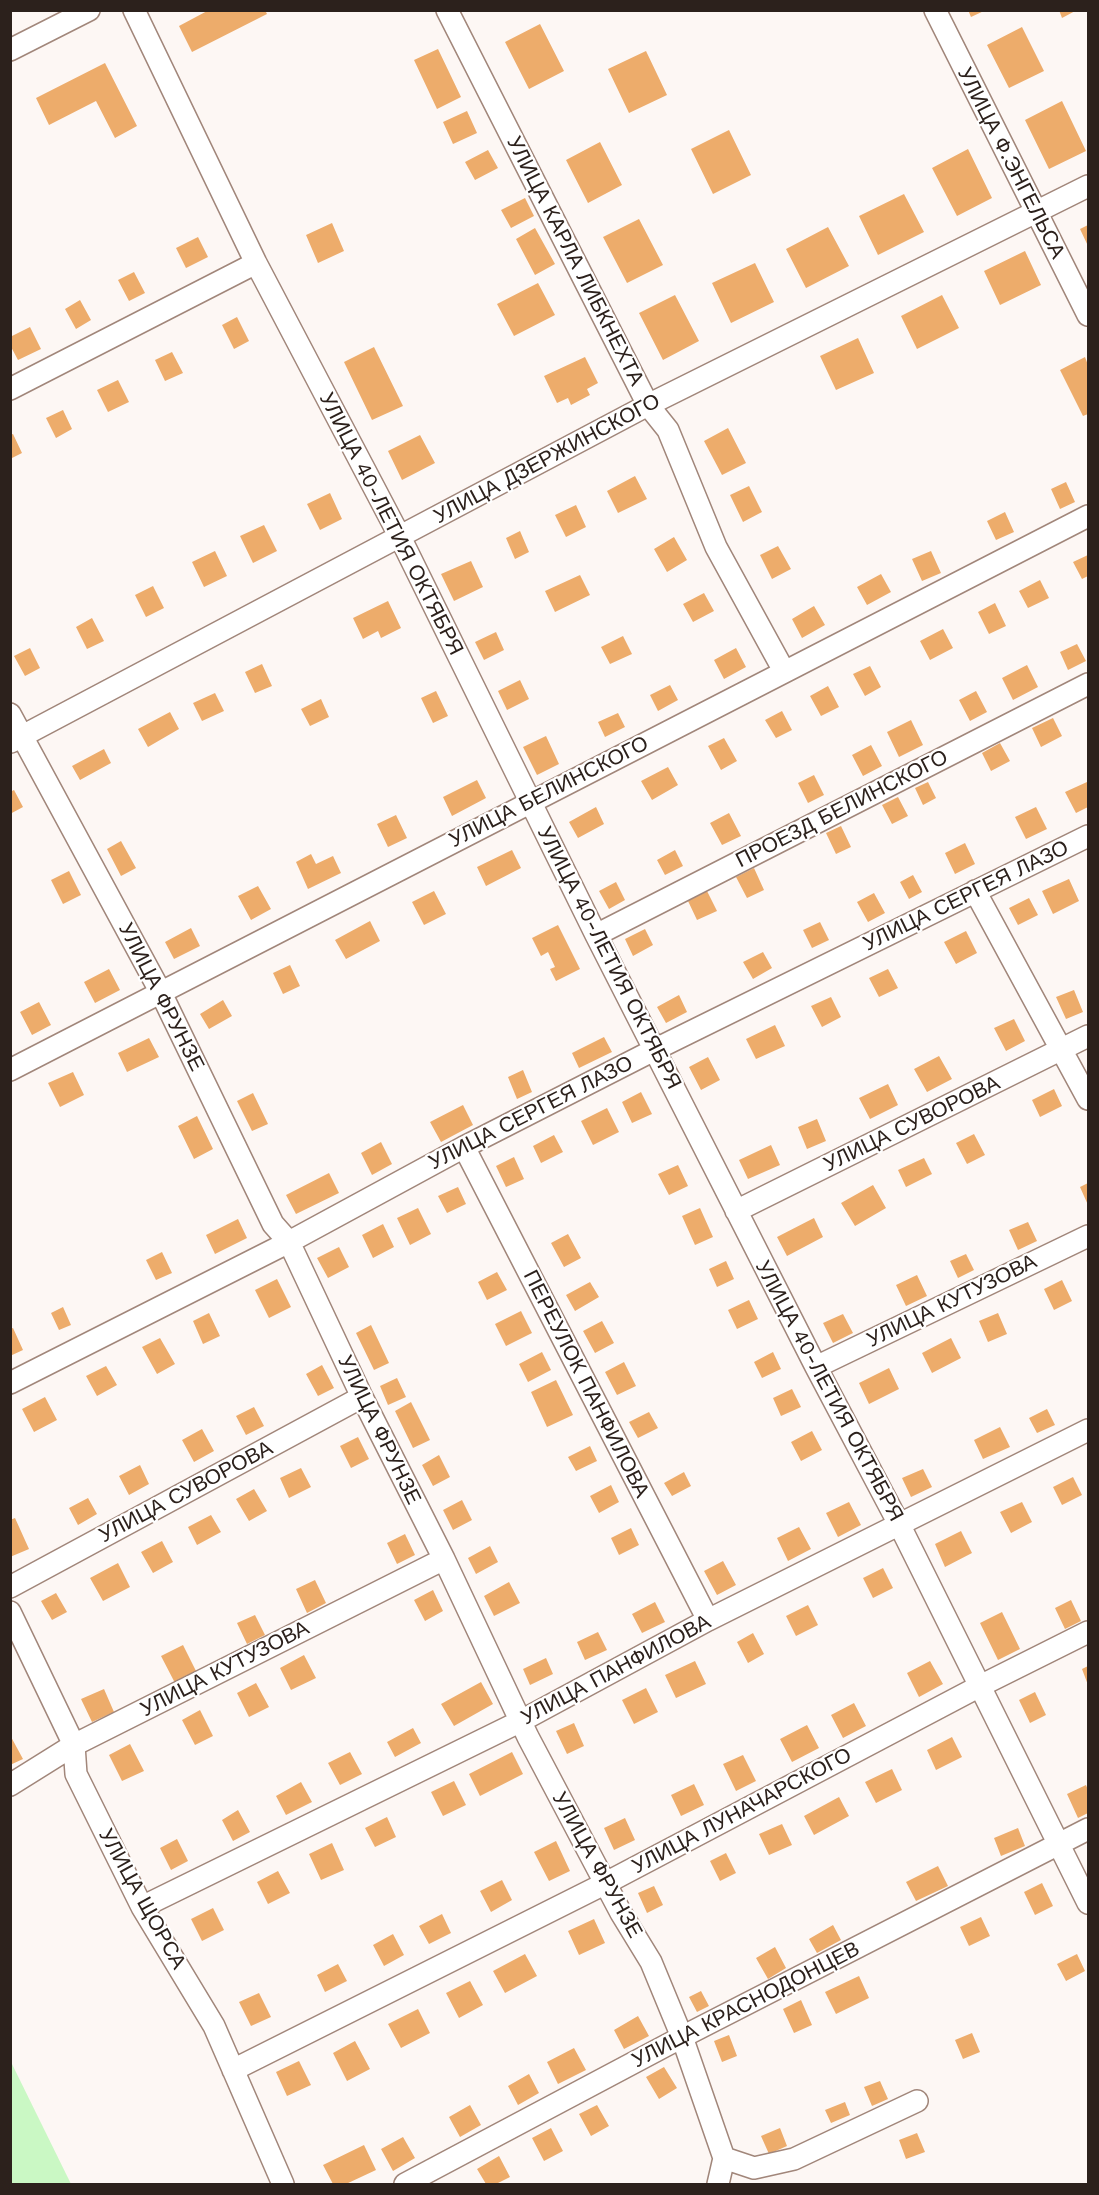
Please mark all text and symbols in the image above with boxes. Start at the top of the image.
street label: УЛИЦА Ф.ЭНГЕЛЬСА [952,63,1070,263]
street label: УЛИЦА КАРЛА ЛИБКНЕХТА [501,132,649,390]
street label: УЛИЦА 40-ЛЕТИЯ ОКТЯБРЯ [314,388,468,660]
street label: УЛИЦА ДЗЕРЖИНСКОГО [430,389,664,529]
street label: УЛИЦА БЕЛИНСКОГО [445,731,653,853]
street label: ПРОЕЗД БЕЛИНСКОГО [732,745,952,873]
street label: УЛИЦА 40-ЛЕТИЯ ОКТЯБРЯ [532,822,686,1094]
street label: УЛИЦА СЕРГЕЯ ЛАЗО [859,835,1073,957]
street label: УЛИЦА ФРУНЗЕ [113,919,209,1075]
street label: УЛИЦА СЕРГЕЯ ЛАЗО [425,1051,637,1175]
street label: УЛИЦА СУВОРОВА [820,1070,1004,1178]
street label: УЛИЦА КУТУЗОВА [863,1249,1041,1353]
street label: УЛИЦА 40-ЛЕТИЯ ОКТЯБРЯ [749,1256,909,1526]
street label: ПЕРЕУЛОК ПАНФИЛОВА [518,1266,654,1502]
street label: УЛИЦА ФРУНЗЕ [332,1351,426,1509]
street label: УЛИЦА СУВОРОВА [95,1436,277,1548]
street label: УЛИЦА ПАНФИЛОВА [517,1609,715,1731]
street label: УЛИЦА КУТУЗОВА [136,1616,314,1722]
street label: УЛИЦА ЛУНАЧАРСКОГО [628,1742,856,1880]
street label: УЛИЦА ФРУНЗЕ [546,1788,648,1942]
street label: УЛИЦА ЩОРСА [93,1824,191,1974]
street label: УЛИЦА КРАСНОДОНЦЕВ [628,1937,864,2073]

